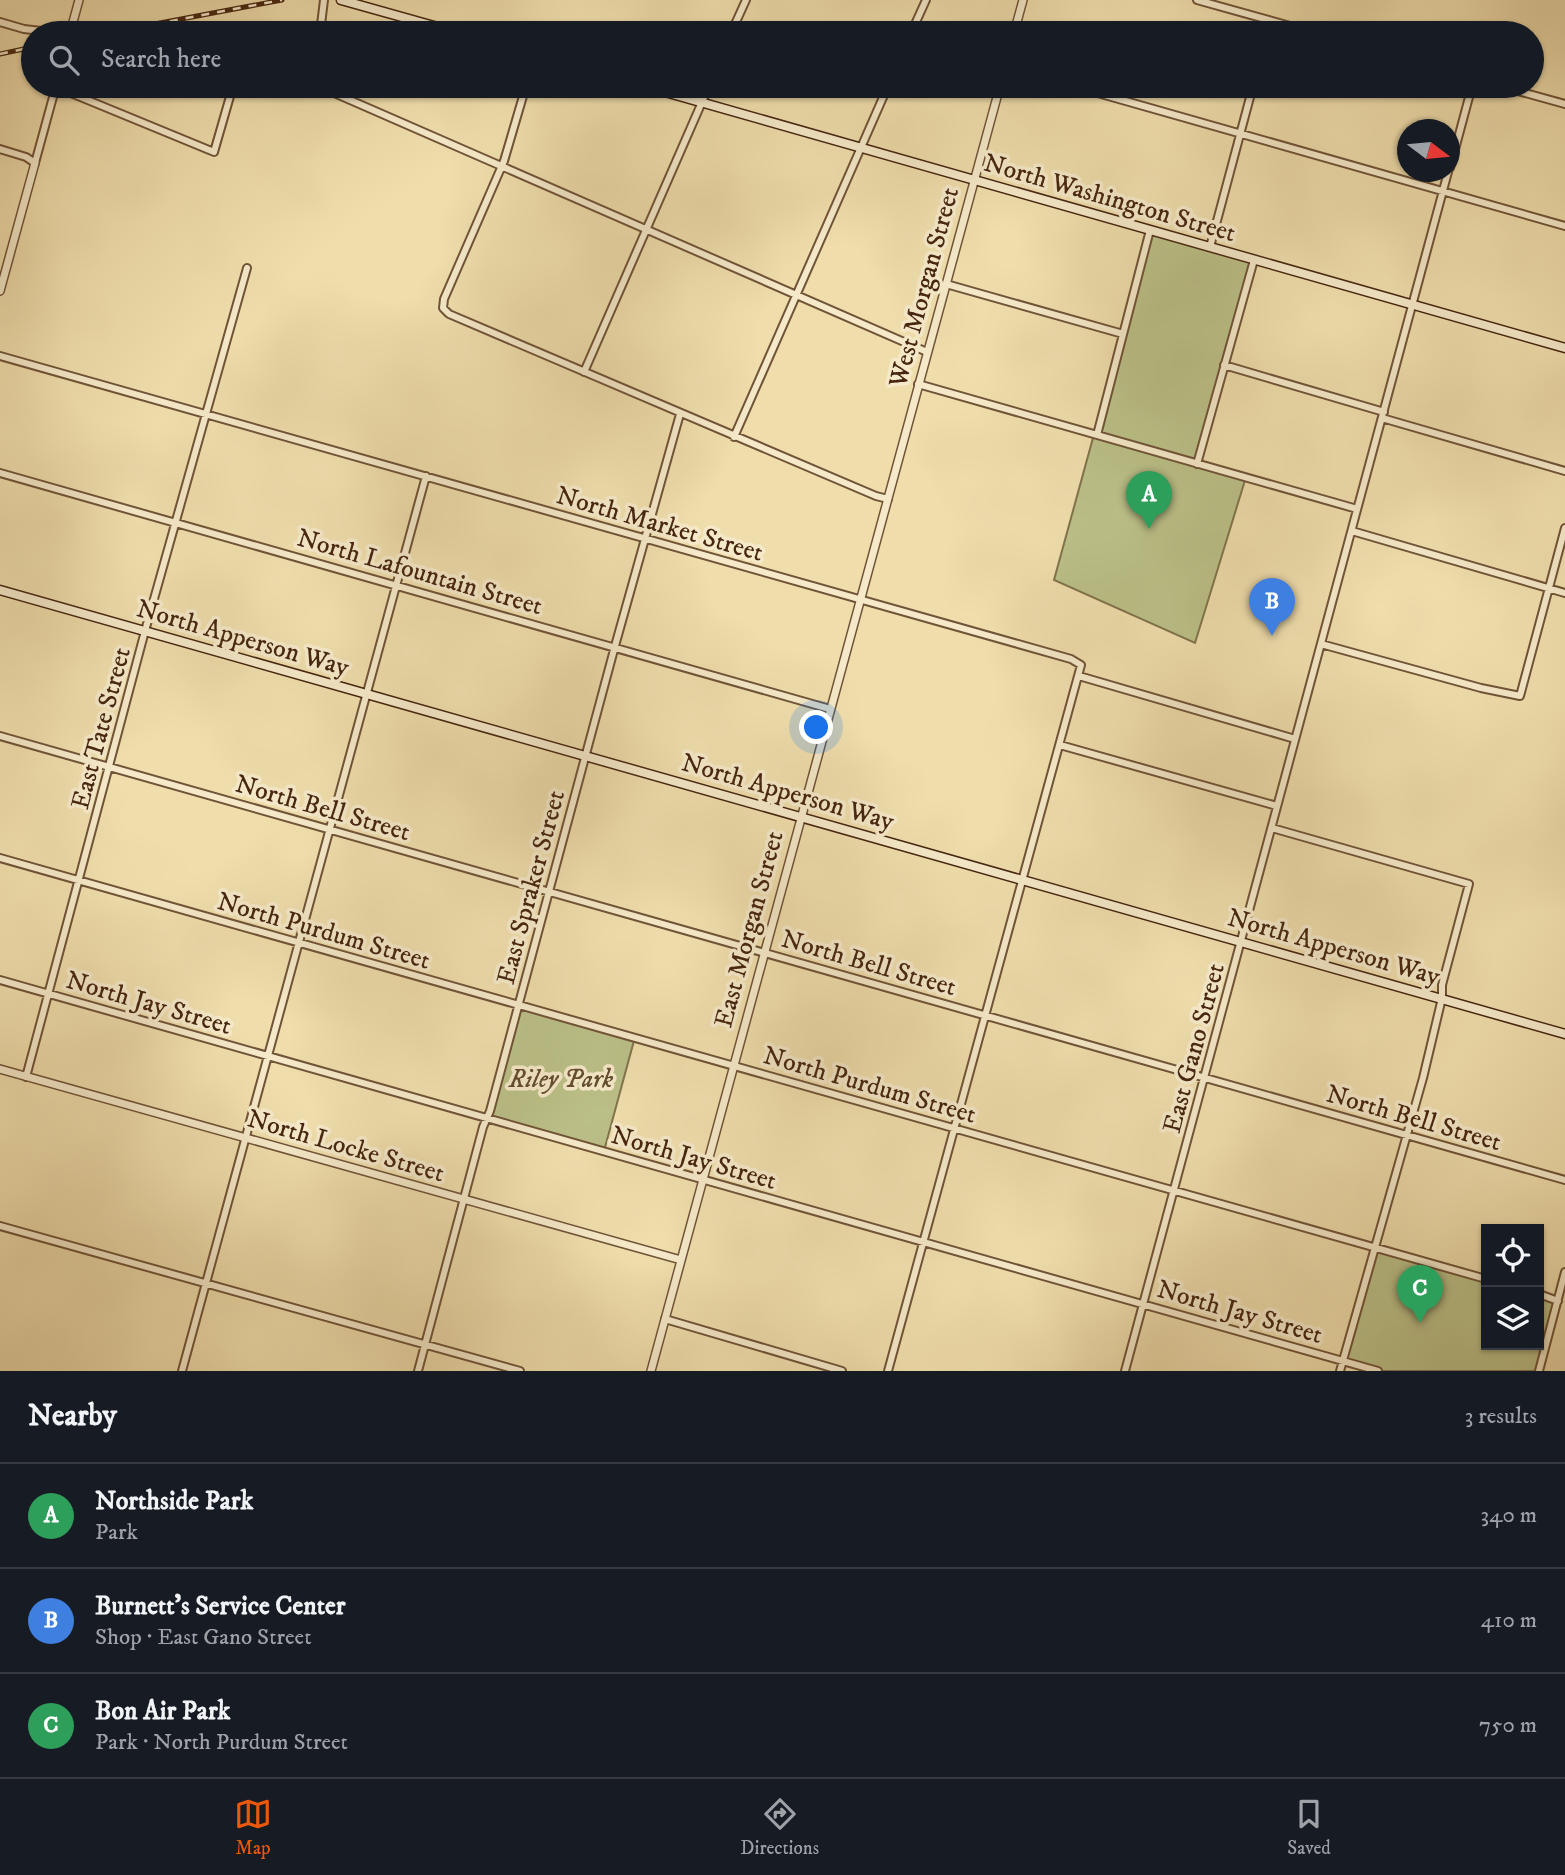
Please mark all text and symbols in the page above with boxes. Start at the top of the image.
search box [21,21,1544,98]
icon: search [45,41,83,79]
text: Search here [101,43,221,76]
north arrow [1397,119,1460,182]
street label: North Washington Street [980,147,1239,250]
street label: West Morgan Street [882,184,967,392]
pin: A [1126,471,1172,529]
street label: North Market Street [552,479,767,570]
street label: North Lafountain Street [293,522,546,623]
pin: B [1249,578,1295,636]
street label: North Apperson Way [132,592,353,685]
street label: East Tate Street [64,644,139,813]
your location [799,710,833,744]
street label: North Apperson Way [677,746,898,839]
street label: North Bell Street [231,768,414,849]
street label: East Spraker Street [490,787,573,988]
street label: East Morgan Street [707,828,792,1031]
street label: North Purdum Street [213,885,434,978]
street label: North Apperson Way [1223,901,1444,994]
street label: North Bell Street [777,923,960,1004]
street label: East Gano Street [1156,960,1233,1137]
street label: North Jay Street [62,964,235,1043]
street label: North Purdum Street [759,1039,980,1132]
park label: Riley Park [508,1063,613,1096]
street label: North Bell Street [1322,1078,1505,1159]
street label: North Locke Street [243,1103,448,1190]
street label: North Jay Street [607,1119,780,1198]
map controls [1481,1224,1544,1350]
button: locate [1481,1224,1544,1287]
pin: C [1397,1265,1443,1323]
street label: North Jay Street [1153,1273,1326,1352]
button: layers [1481,1287,1544,1350]
text: Nearby [28,1398,117,1435]
text: 3 results [1465,1402,1537,1431]
text: Northside Park [95,1485,253,1518]
text: A [44,1501,58,1530]
text: 340 m [1481,1501,1537,1530]
text: Park [95,1518,138,1547]
text: Burnett's Service Center [95,1590,346,1623]
text: B [44,1606,58,1635]
text: 410 m [1481,1606,1537,1635]
text: Shop · East Gano Street [95,1623,312,1652]
text: Bon Air Park [95,1695,230,1728]
text: C [43,1711,59,1740]
text: 750 m [1479,1711,1537,1740]
text: Park · North Purdum Street [95,1728,348,1757]
tab: Map [234,1795,272,1860]
tab: Directions [740,1795,819,1860]
tab: Saved [1287,1795,1331,1860]

